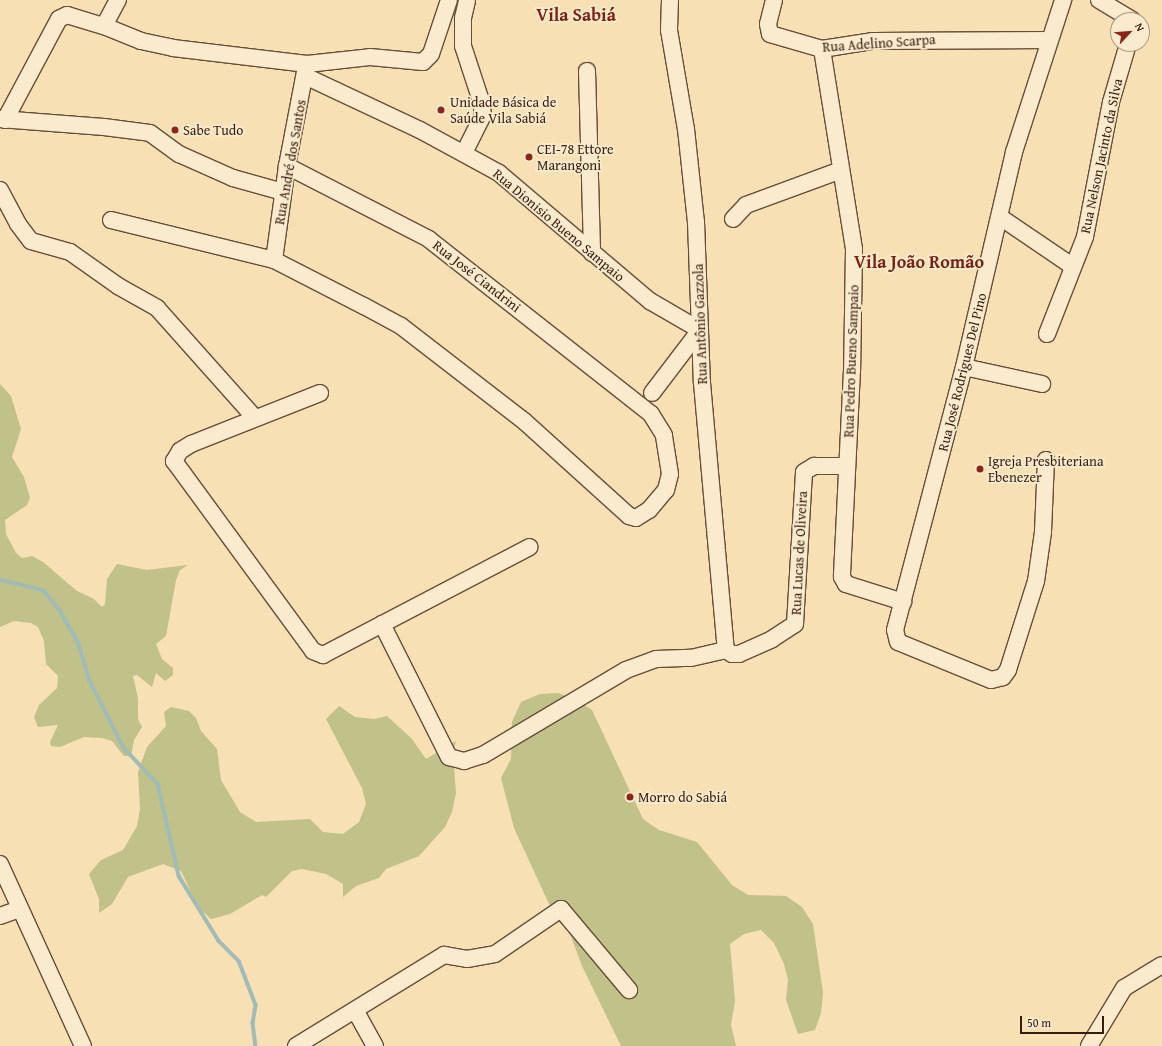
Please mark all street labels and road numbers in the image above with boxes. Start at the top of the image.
street label: Rua Adelino Scarpa [822,31,936,55]
street label: Rua Nelson Jacinto da Silva [1076,77,1126,235]
street label: Rua André dos Santos [271,98,309,226]
street label: Rua Dionisio Bueno Sampaio [490,165,628,285]
street label: Rua José Ciandrini [430,236,524,316]
street label: Rua Antônio Gazzola [690,263,710,385]
street label: Rua Pedro Bueno Sampaio [840,284,862,438]
street label: Rua José Rodrigues Del Pino [934,291,990,453]
street label: Rua Lucas de Oliveira [787,491,811,615]

